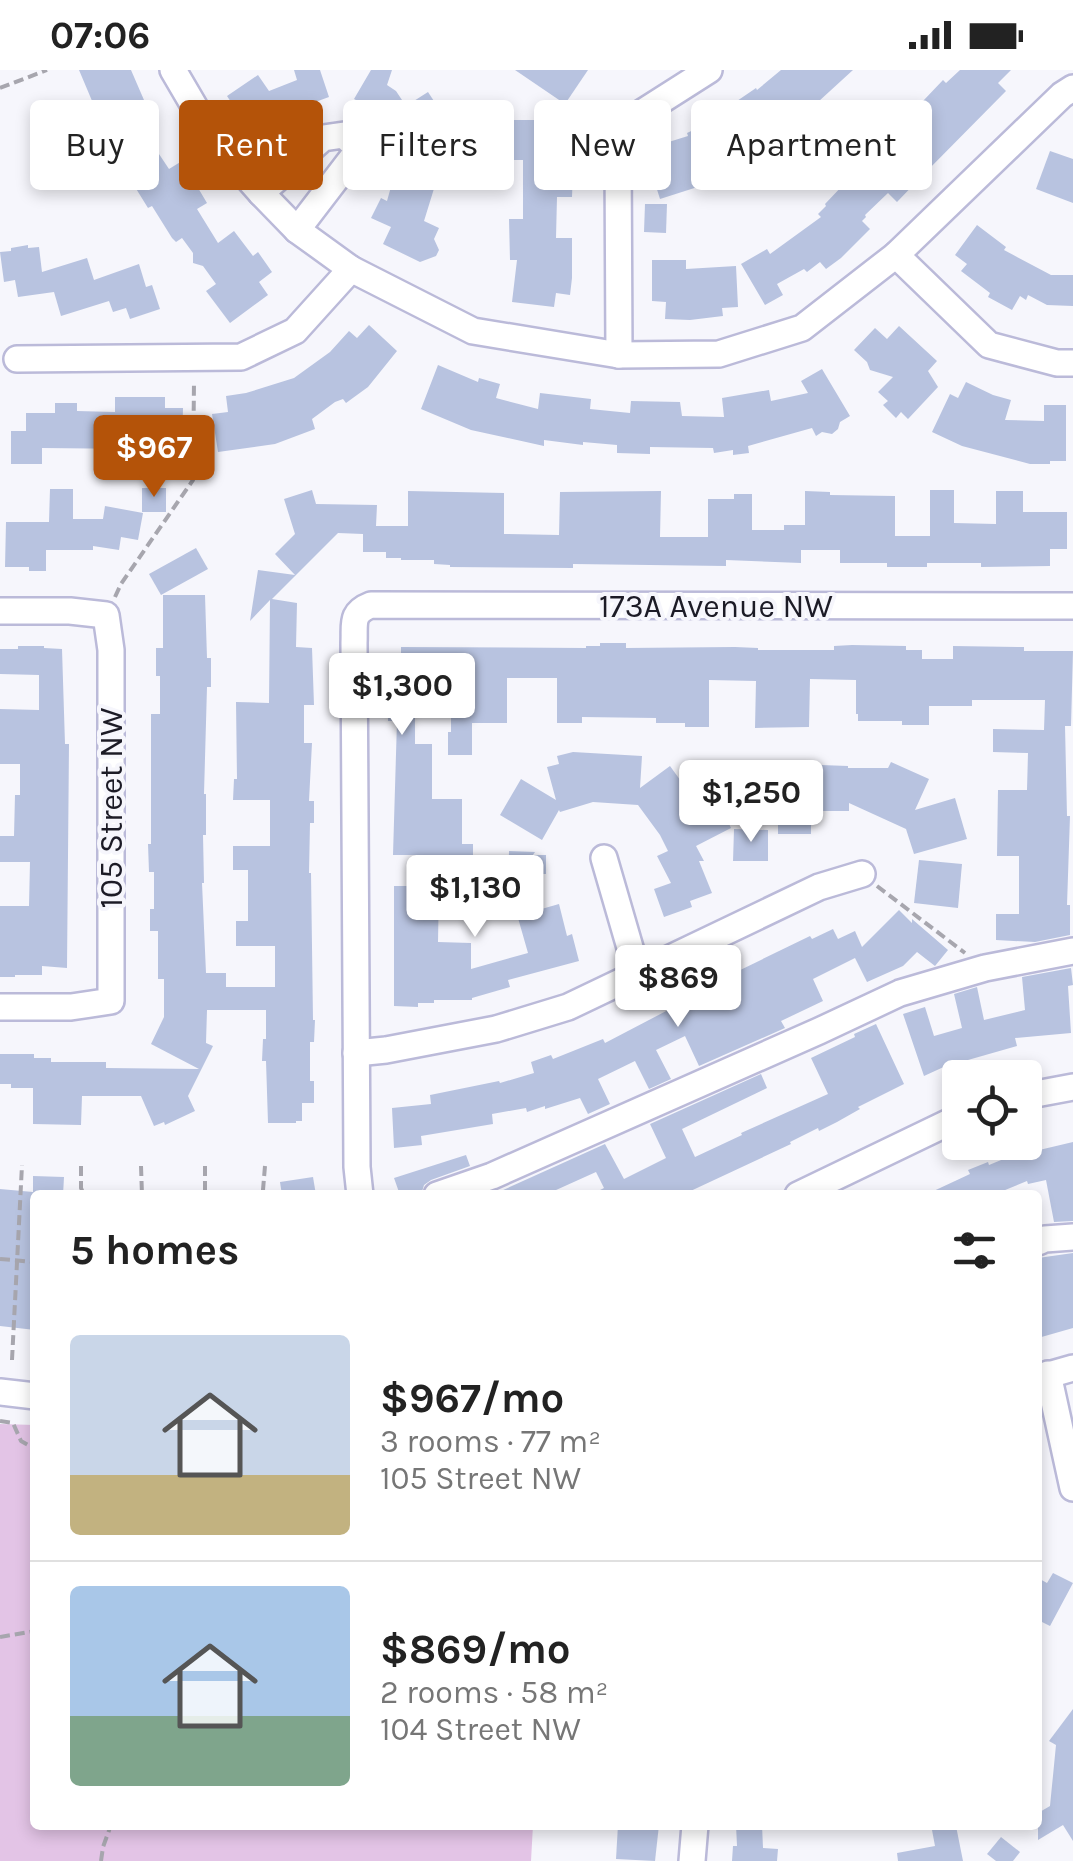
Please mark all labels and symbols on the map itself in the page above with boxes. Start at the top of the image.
pin: $967 [95,415,213,500]
street label: 173A Avenue NW [599,588,833,625]
pin: $1,300 [321,653,483,738]
street label: 105 Street NW [93,707,130,909]
pin: $1,250 [670,760,832,845]
pin: $1,130 [394,855,556,940]
pin: $869 [619,945,737,1030]

